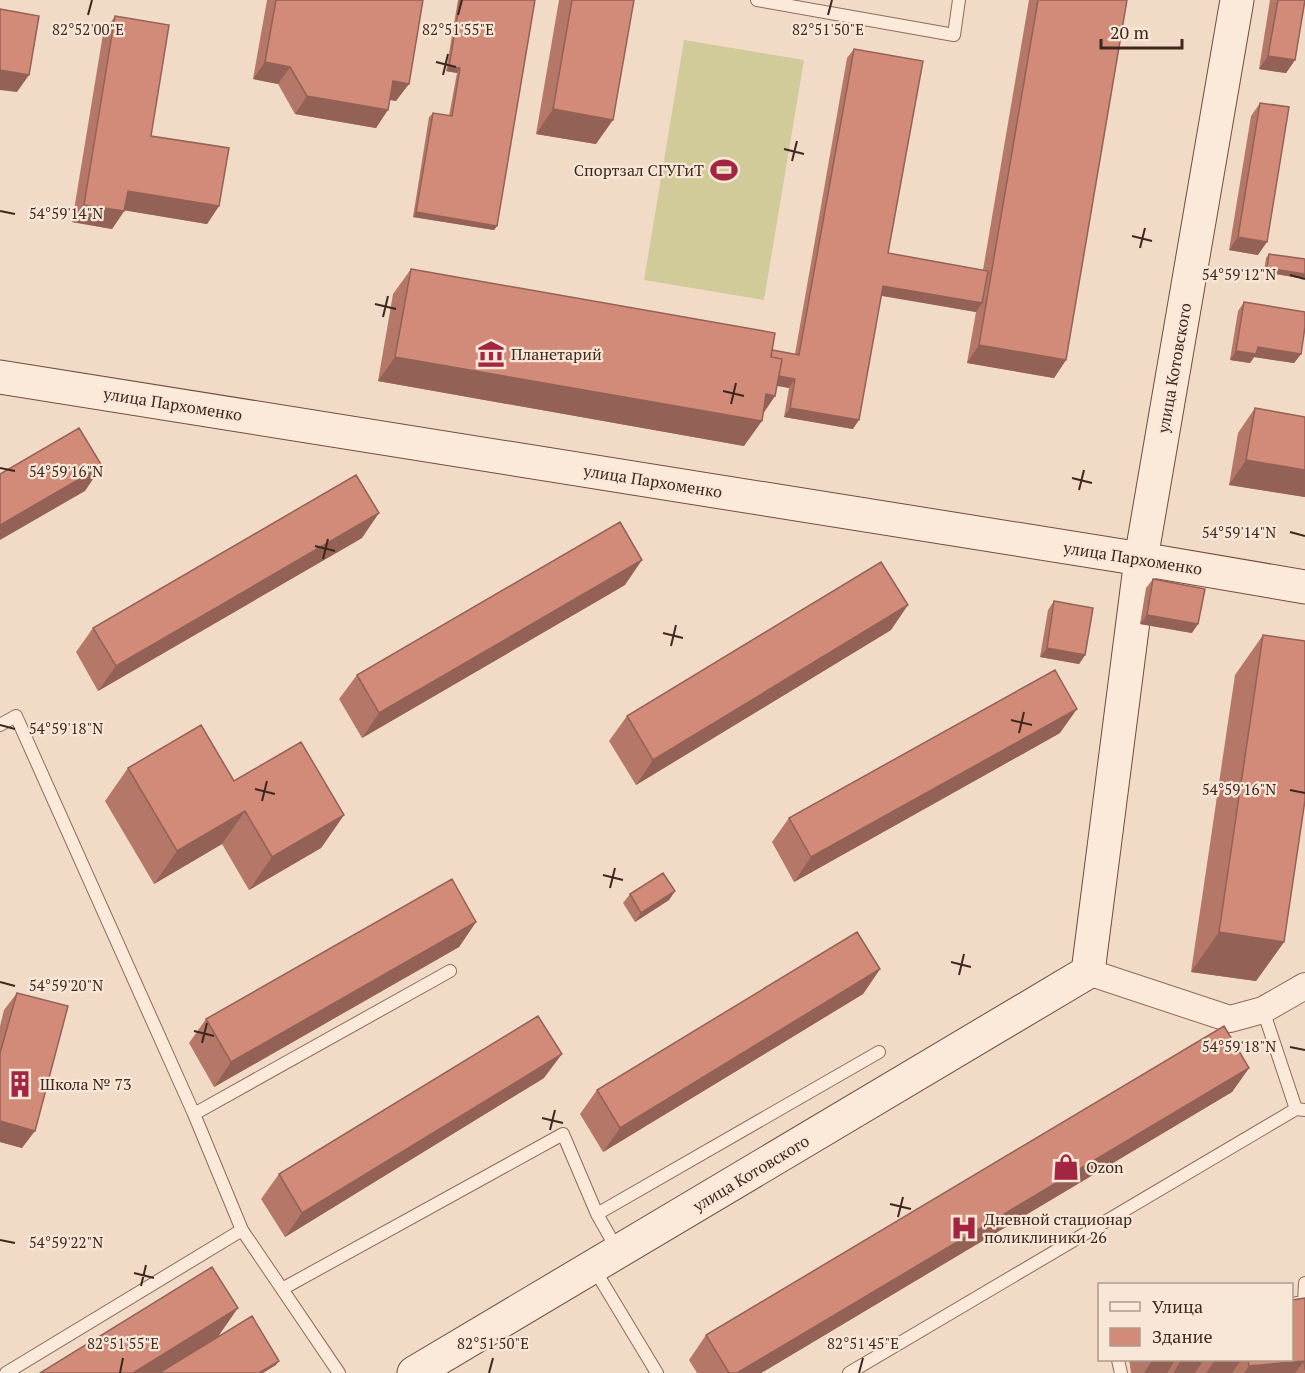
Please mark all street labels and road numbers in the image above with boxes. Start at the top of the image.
street label: улица Котовского [1152,301,1196,436]
street label: улица Пархоменко [101,382,244,426]
street label: улица Пархоменко [581,459,724,503]
street label: улица Пархоменко [1061,536,1204,580]
street label: улица Котовского [688,1129,813,1217]

